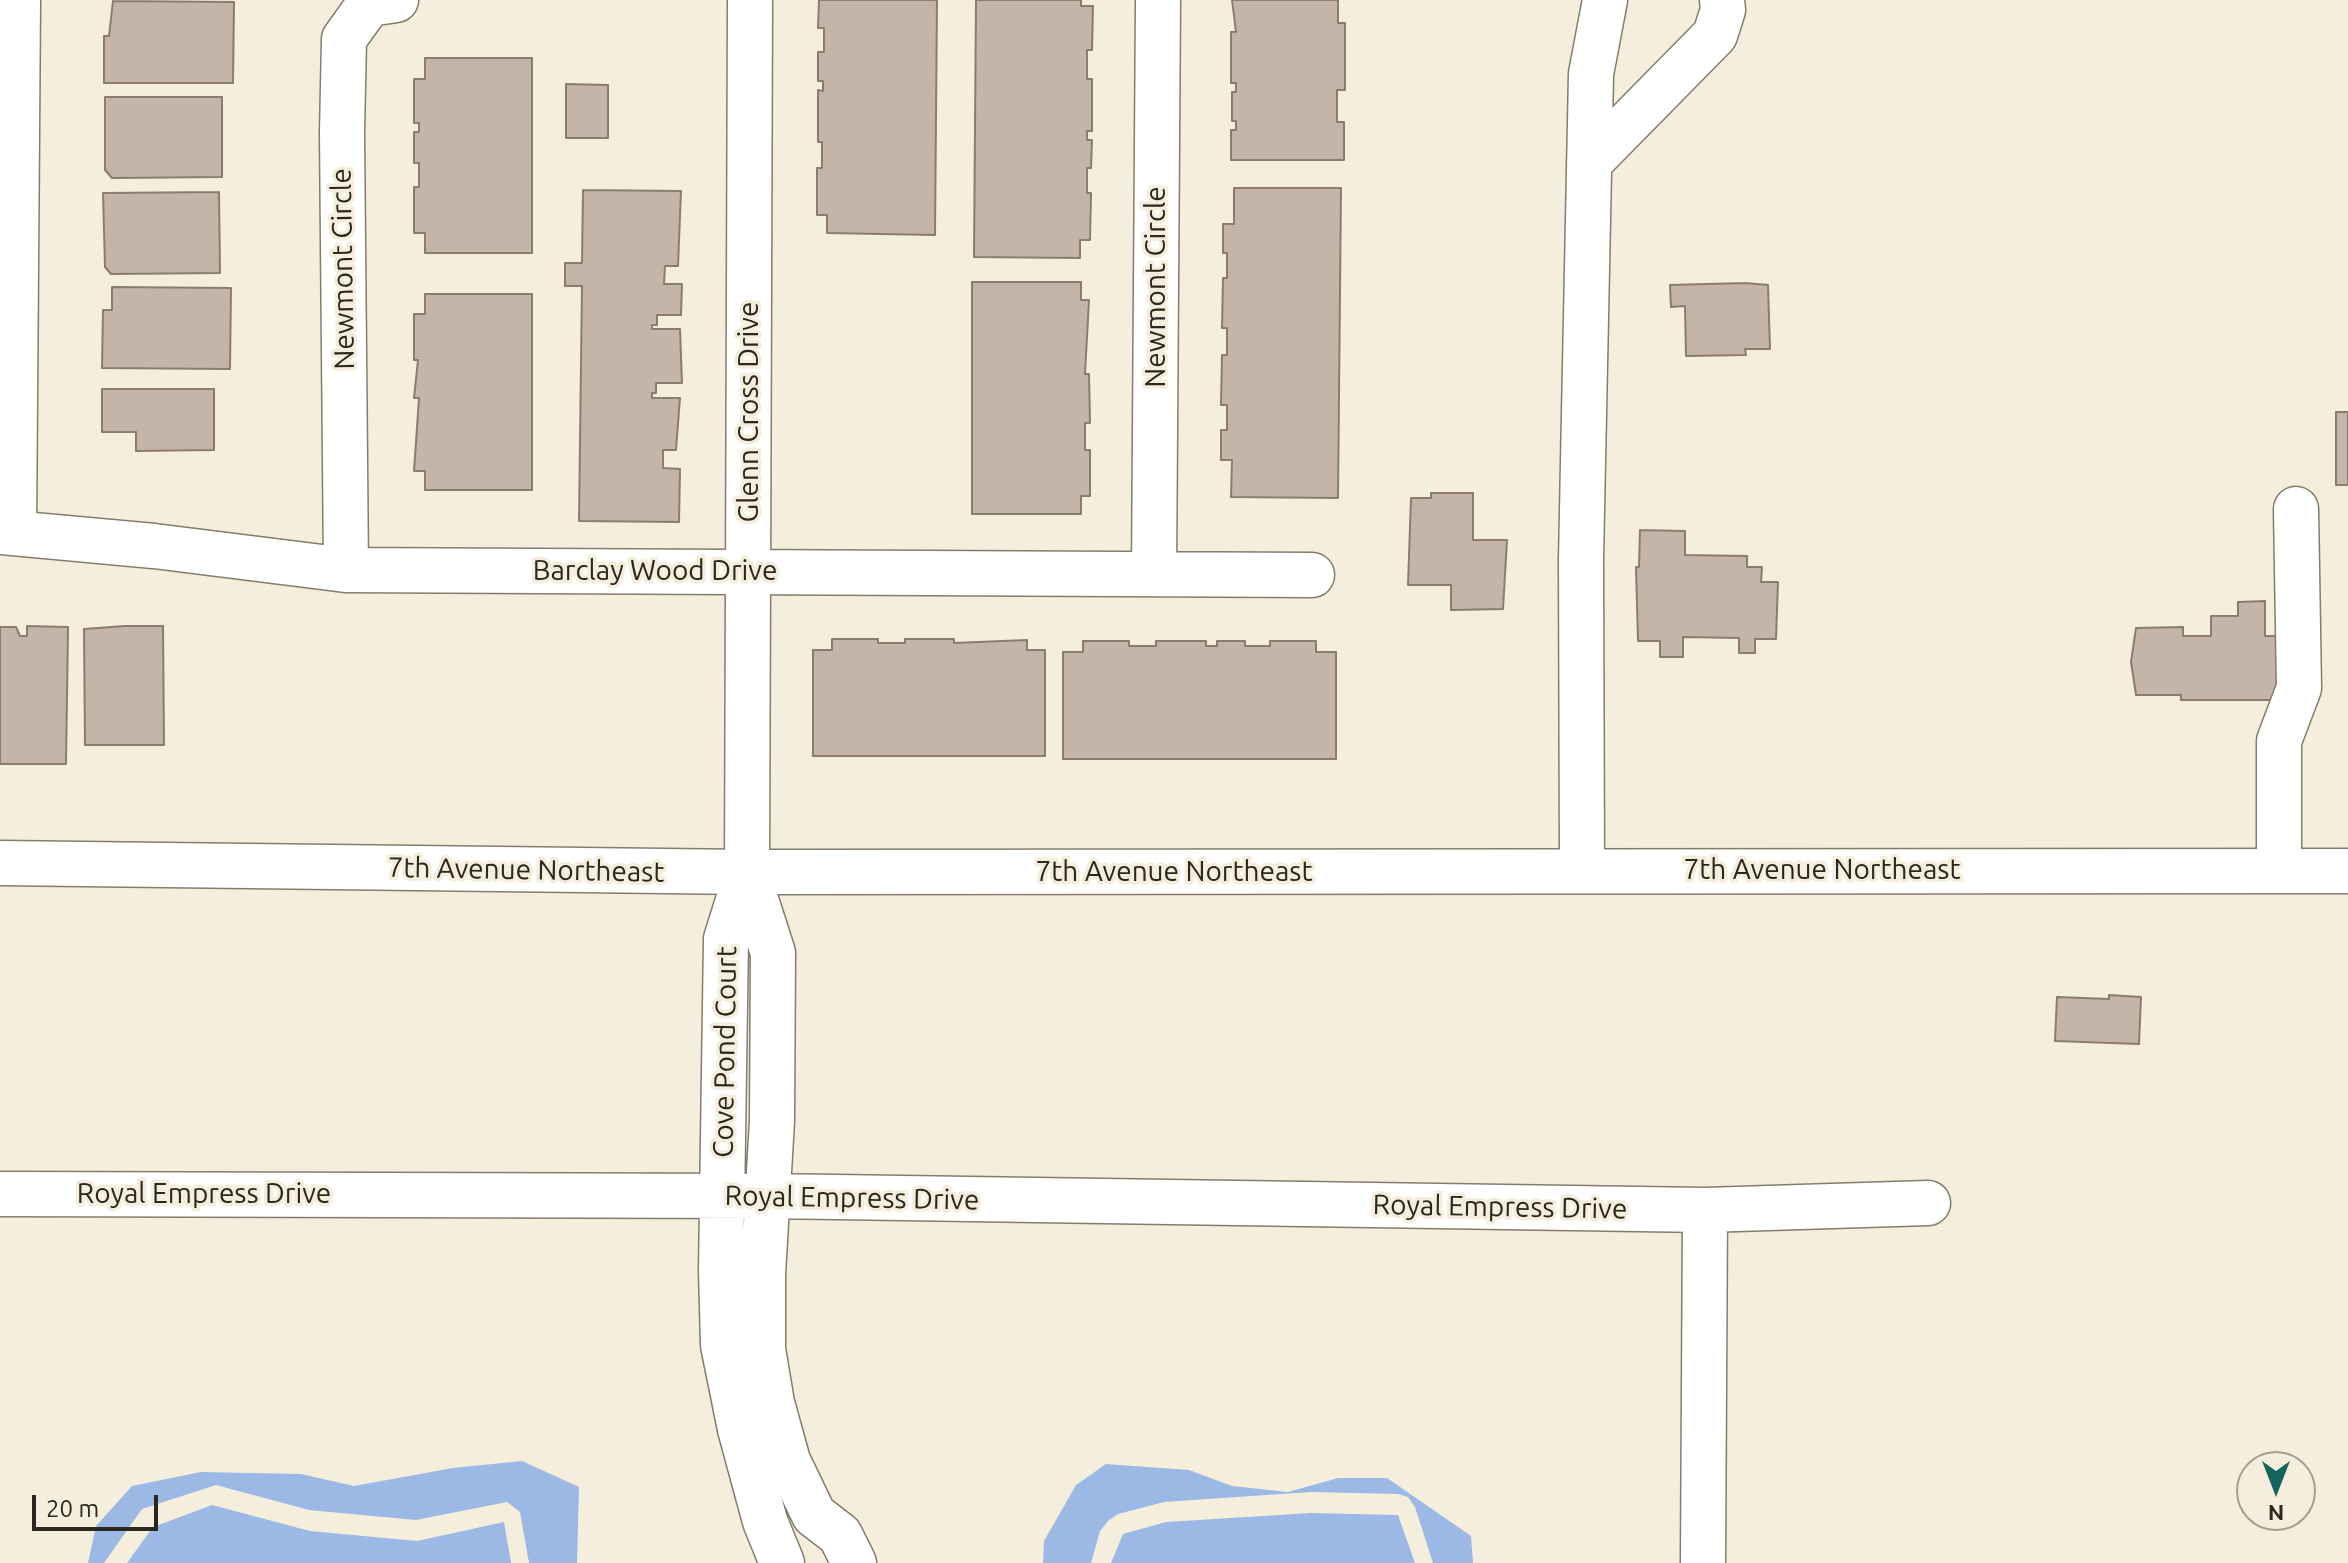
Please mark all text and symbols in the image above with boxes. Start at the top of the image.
street label: Newmont Circle [324,168,362,370]
street label: Newmont Circle [1139,186,1173,388]
street label: Glenn Cross Drive [732,302,766,522]
street label: Barclay Wood Drive [533,554,777,588]
street label: 7th Avenue Northeast [387,851,665,889]
street label: 7th Avenue Northeast [1684,853,1960,887]
street label: 7th Avenue Northeast [1036,855,1312,889]
street label: Cove Pond Court [706,946,744,1158]
street label: Royal Empress Drive [77,1177,331,1211]
street label: Royal Empress Drive [724,1179,980,1217]
street label: Royal Empress Drive [1372,1188,1628,1226]
north arrow [2236,1451,2316,1531]
scale bar [36,1479,162,1529]
text: 20 m [46,1495,99,1522]
text: N [2268,1501,2284,1526]

